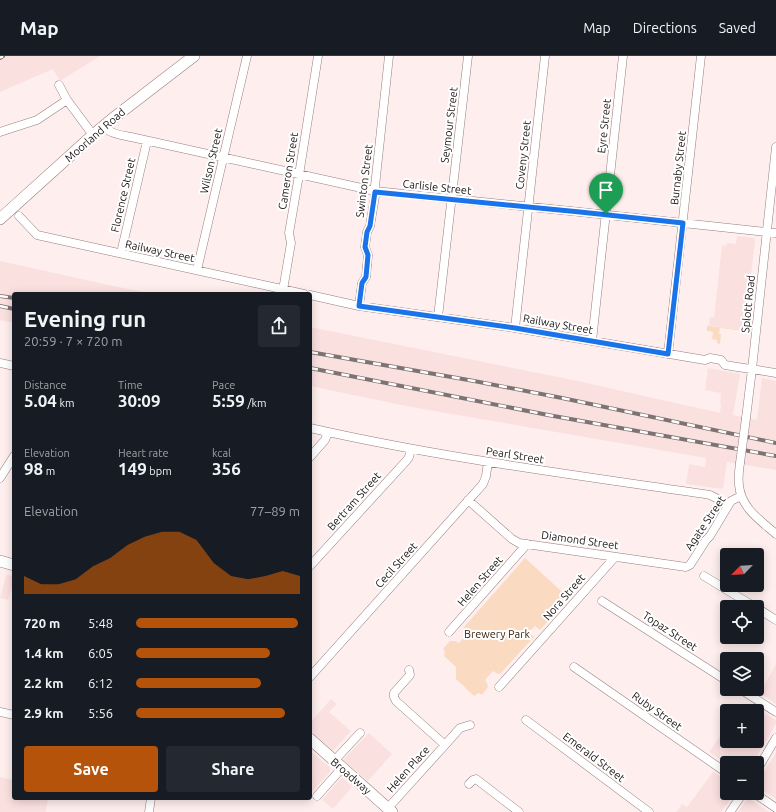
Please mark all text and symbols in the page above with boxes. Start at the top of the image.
text: Map [20,17,59,39]
text: Map [583,20,611,36]
text: Directions [633,20,697,36]
text: Saved [719,20,756,36]
street label: Seymour Street [438,86,460,164]
street label: Eyre Street [595,97,613,154]
street label: Moorland Road [62,106,128,164]
street label: Coveny Street [513,119,533,190]
street label: Wilson Street [198,127,224,195]
street label: Burnaby Street [668,130,688,206]
street label: Cameron Street [276,131,300,210]
street label: Swinton Street [354,143,375,218]
street label: Florence Street [109,156,138,233]
pin [589,173,623,214]
street label: Carlisle Street [402,177,473,197]
icon: arrive [595,179,617,201]
street label: Railway Street [124,238,196,264]
street label: Splott Road [739,275,757,333]
button: share [258,305,300,347]
text: Evening run [24,306,146,331]
street label: Railway Street [522,312,595,336]
text: 20:59 · 7 × 720 m [24,334,123,348]
text: Distance [24,379,67,391]
text: Time [118,379,143,391]
text: Pace [212,379,235,391]
text: 5.04 [24,391,57,410]
text: 30:09 [118,391,161,410]
text: 5:59 [212,391,245,410]
text: km [57,397,75,409]
text: /km [245,397,267,409]
street label: Pearl Street [485,445,545,466]
text: Elevation [24,447,70,459]
text: Heart rate [118,447,169,459]
text: kcal [212,447,231,459]
text: 98 [24,459,43,478]
text: 149 [118,459,147,478]
text: 356 [212,459,241,478]
text: m [43,465,55,477]
text: bpm [147,465,172,477]
street label: Bertram Street [325,469,384,533]
street label: Agate Street [682,493,728,552]
text: Elevation [24,504,78,518]
text: 77–89 m [250,504,300,518]
street label: Diamond Street [541,529,620,551]
street label: Cecil Street [373,539,420,590]
north arrow [720,548,764,592]
map controls [720,548,764,800]
street label: Helen Street [455,553,505,608]
street label: Nora Street [541,571,588,623]
button: locate [720,600,764,644]
street label: Topaz Street [641,609,700,653]
text: 720 m [24,616,60,630]
text: 5:48 [88,616,113,630]
park label: Brewery Park [464,628,530,640]
text: 1.4 km [24,646,63,660]
text: 6:05 [88,646,113,660]
button: layers [720,652,764,696]
text: 2.2 km [24,676,63,690]
text: 6:12 [88,676,113,690]
street label: Ruby Street [630,689,685,733]
button: + [720,704,764,748]
text: 2.9 km [24,706,63,720]
text: 5:56 [88,706,113,720]
street label: Emerald Street [561,730,628,784]
street label: Helen Place [384,744,432,794]
button: Save [24,746,158,792]
button: Share [166,746,300,792]
street label: Broadway [329,755,374,797]
button: − [720,756,764,800]

